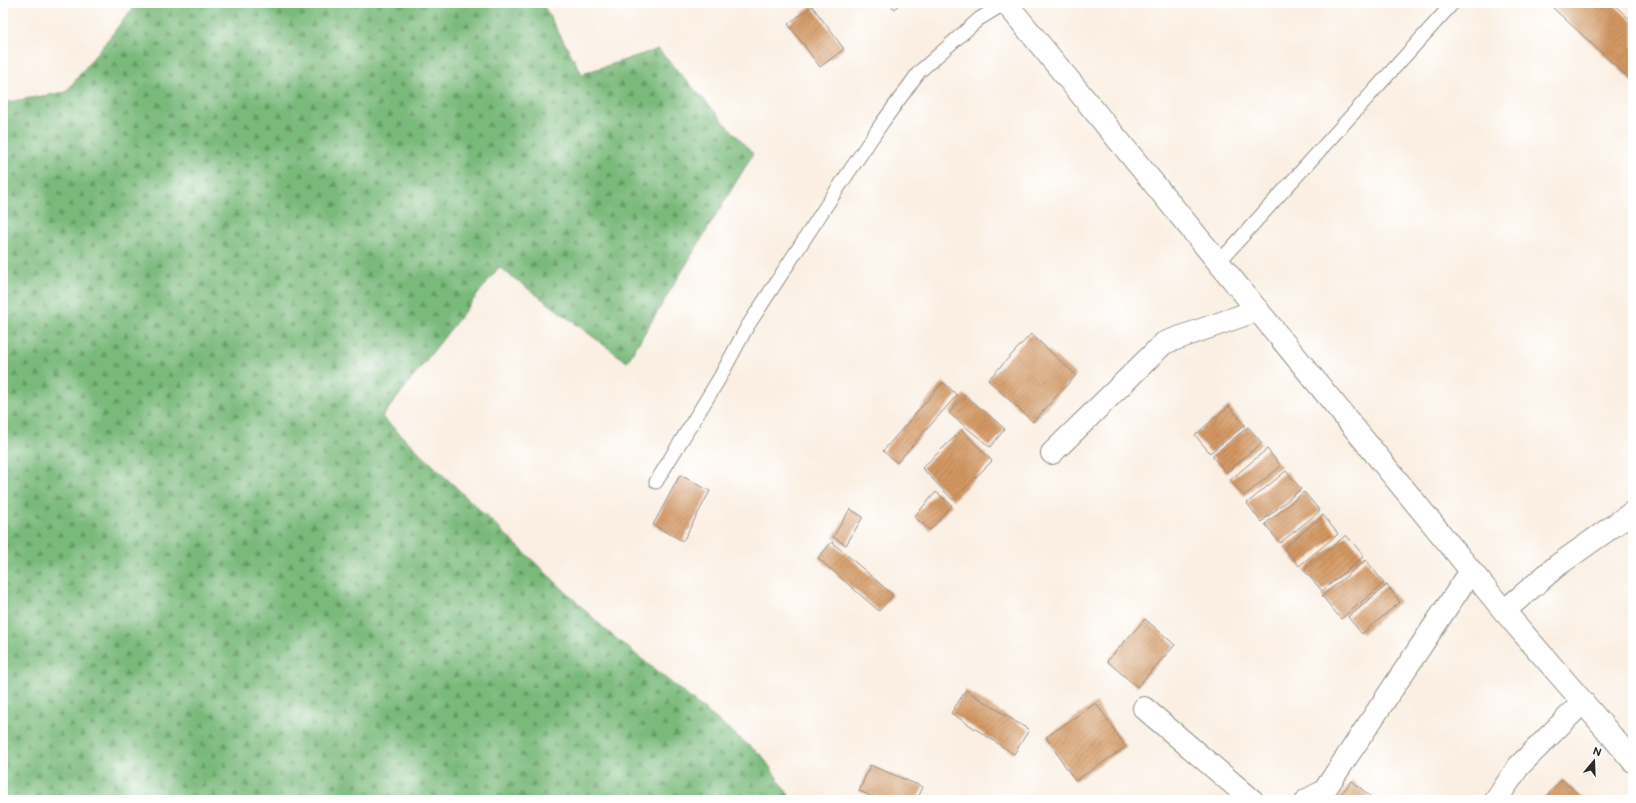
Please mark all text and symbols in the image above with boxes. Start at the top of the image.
north arrow [1574,741,1614,781]
text: N [1591,745,1603,760]

